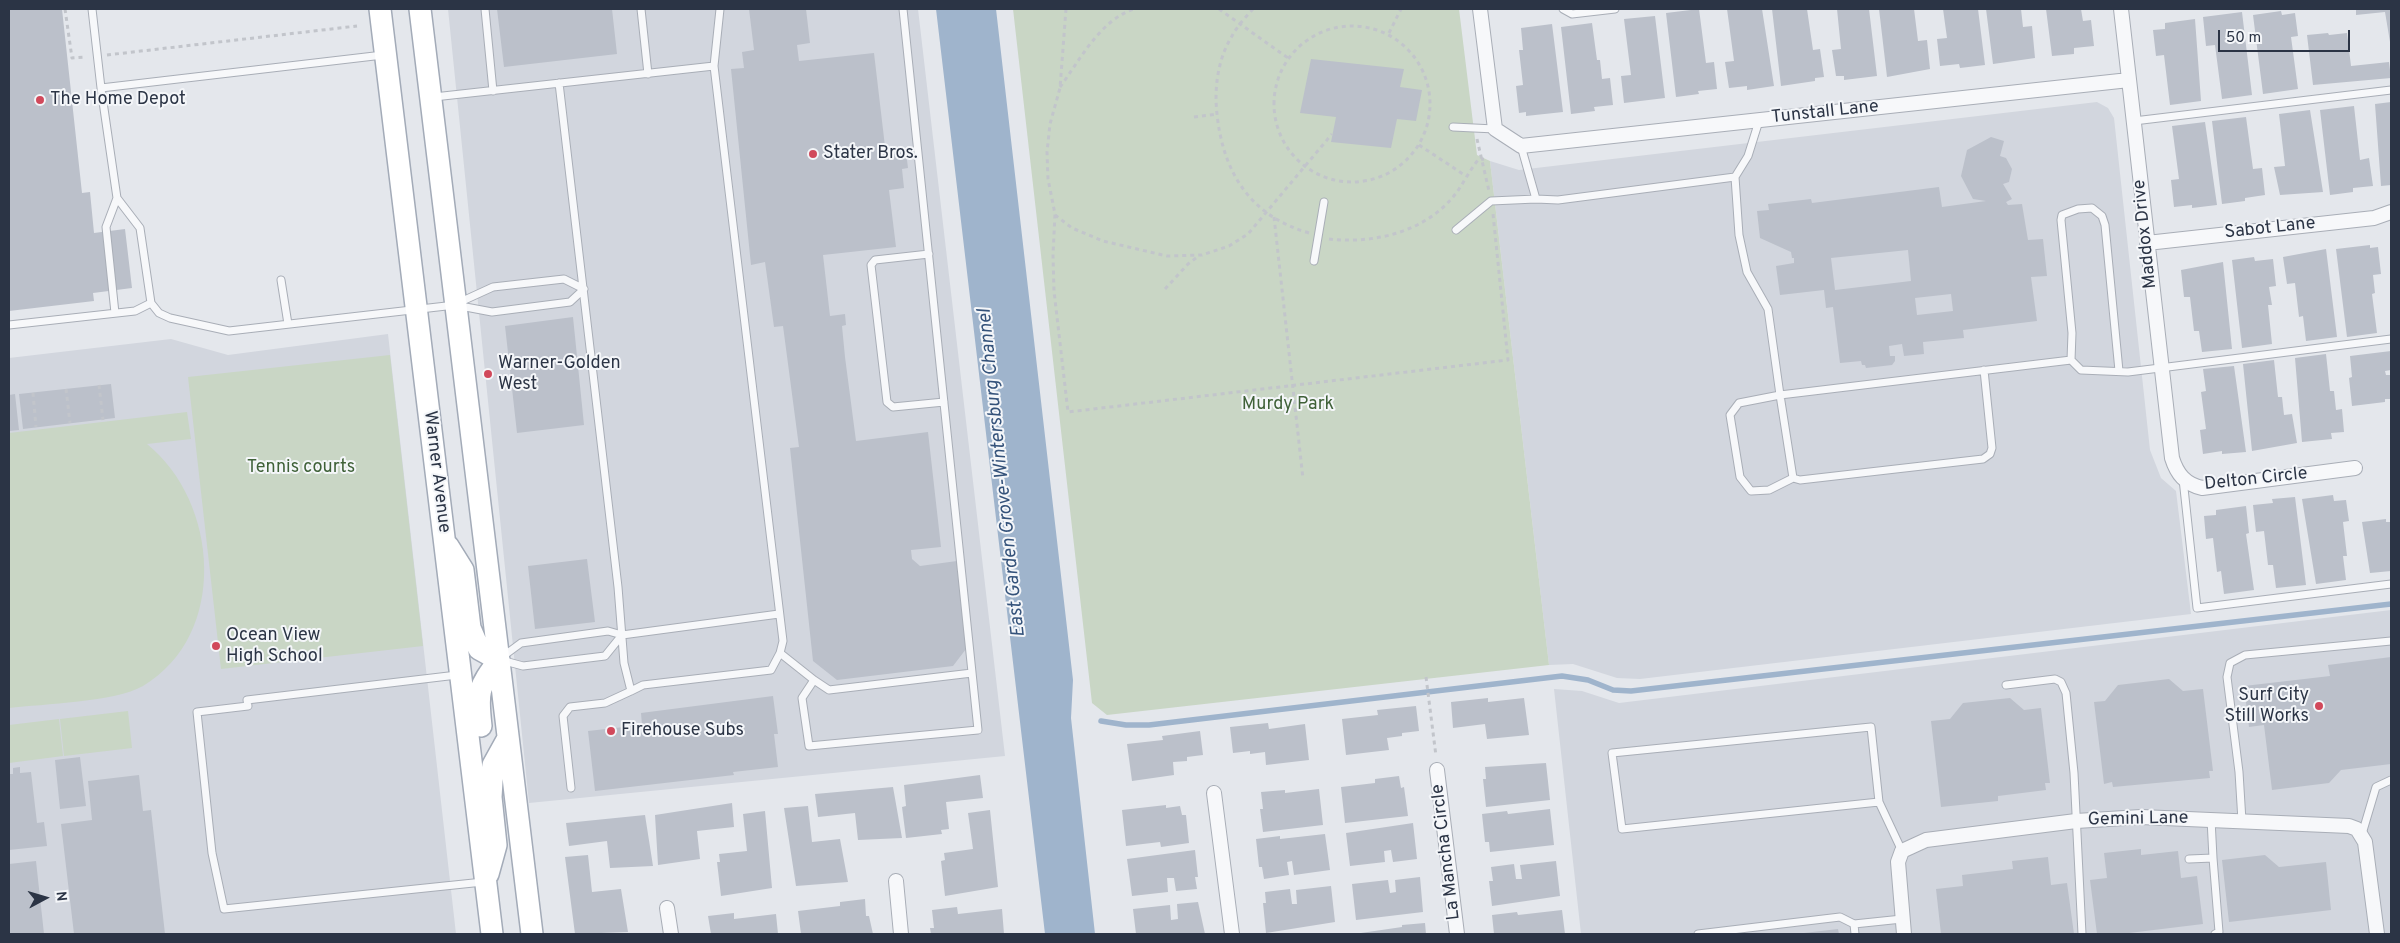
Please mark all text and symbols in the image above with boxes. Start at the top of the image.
scale bar [2220,20,2352,52]
text: 50 m [2226,29,2261,48]
place label: The Home Depot [50,89,186,111]
marker: The Home Depot [34,94,46,106]
street label: Tunstall Lane [1770,97,1880,129]
place label: Stater Bros. [823,143,918,165]
marker: Stater Bros. [807,148,819,160]
street label: Maddox Drive [2130,178,2162,290]
street label: Sabot Lane [2223,213,2317,245]
water label: East Garden Grove-Wintersburg Channel [974,308,1032,638]
place label: Warner-Golden West [498,353,621,396]
marker: Warner-Golden West [482,368,494,380]
park label: Murdy Park [1242,394,1334,416]
street label: Warner Avenue [418,410,454,534]
park label: Tennis courts [247,457,355,479]
street label: Delton Circle [2203,464,2309,496]
place label: Ocean View High School [226,625,323,668]
marker: Ocean View High School [210,640,222,652]
place label: Surf City Still Works [2224,685,2309,728]
marker: Surf City Still Works [2313,700,2325,712]
place label: Firehouse Subs [621,720,744,742]
marker: Firehouse Subs [605,725,617,737]
street label: La Mancha Circle [1428,783,1466,921]
street label: Gemini Lane [2087,808,2189,832]
north arrow [20,873,70,923]
text: N [51,890,69,902]

